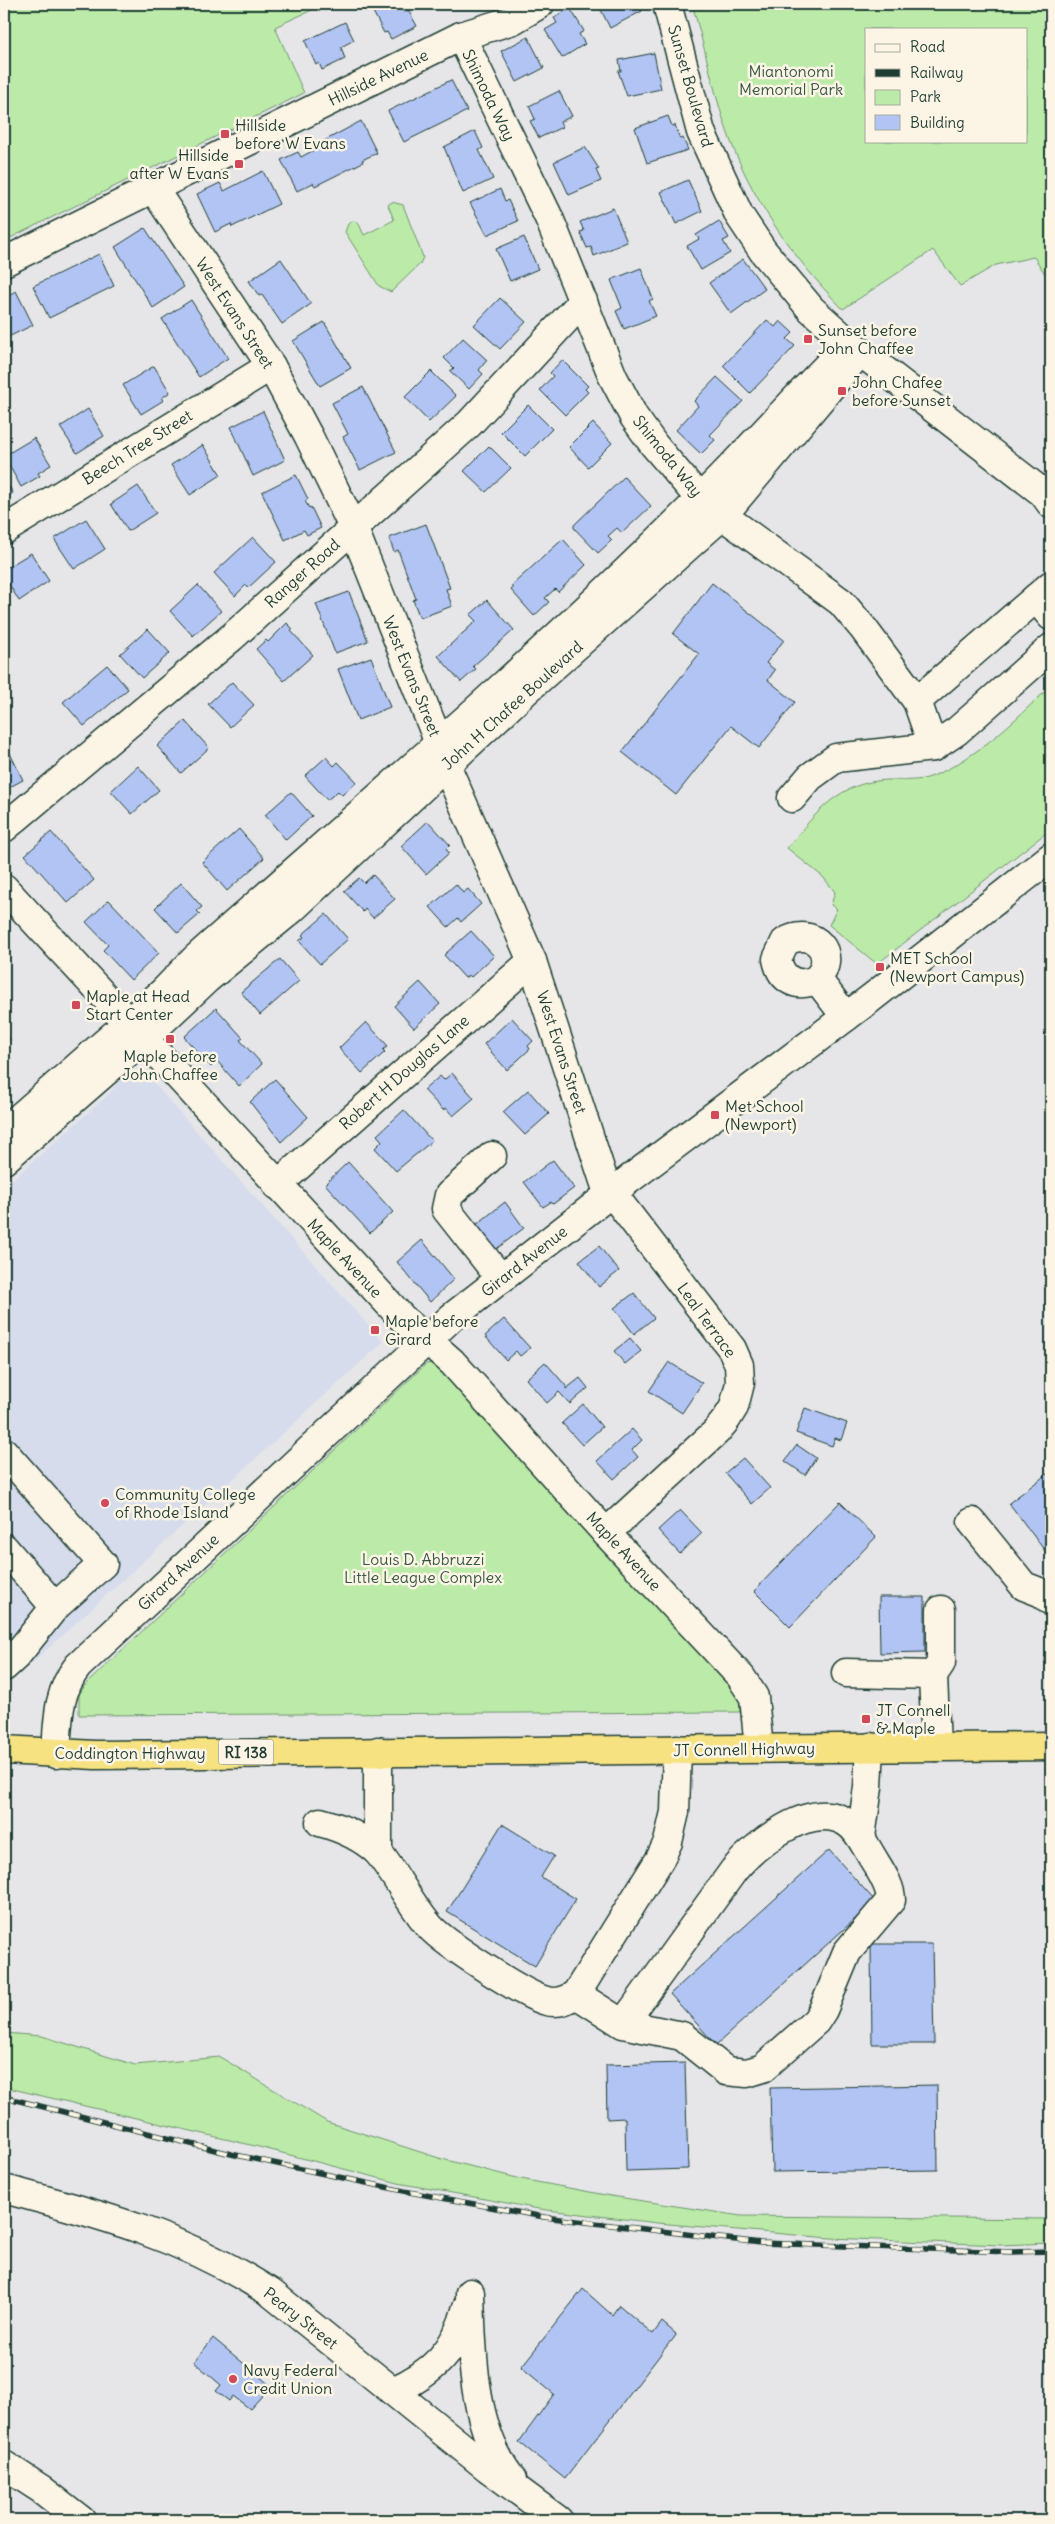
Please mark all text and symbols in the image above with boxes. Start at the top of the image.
street label: Sunset Boulevard [664,23,718,149]
legend [865,28,1028,142]
text: Road [910,37,945,56]
street label: Hillside Avenue [325,44,431,110]
street label: Shimoda Way [458,46,520,144]
park label: Miantonomi Memorial Park [739,61,843,99]
text: Railway [910,63,964,82]
text: Park [910,87,941,106]
text: Building [910,113,965,132]
place label: Hillside before W Evans [235,115,346,153]
marker: Hillside before W Evans [219,128,231,140]
place label: Hillside after W Evans [130,145,229,183]
marker: Hillside after W Evans [233,158,245,170]
street label: West Evans Street [192,254,279,373]
place label: Sunset before John Chaffee [818,320,917,358]
marker: Sunset before John Chaffee [802,333,814,345]
place label: John Chafee before Sunset [852,372,951,410]
marker: John Chafee before Sunset [836,385,848,397]
street label: Beech Tree Street [78,405,196,489]
street label: Shimoda Way [629,411,707,501]
street label: Ranger Road [260,534,344,612]
street label: West Evans Street [379,613,445,740]
street label: John H Chafee Boulevard [437,636,587,774]
place label: MET School (Newport Campus) [890,948,1025,986]
marker: MET School (Newport Campus) [874,961,886,973]
place label: Maple at Head Start Center [86,986,190,1024]
street label: West Evans Street [533,988,591,1117]
marker: Maple at Head Start Center [70,999,82,1011]
street label: Robert H Douglas Lane [335,1010,473,1134]
marker: Maple before John Chaffee [164,1033,176,1045]
place label: Maple before John Chaffee [122,1046,218,1084]
place label: Met School (Newport) [725,1096,804,1134]
marker: Met School (Newport) [709,1109,721,1121]
street label: Maple Avenue [303,1214,387,1302]
street label: Girard Avenue [477,1221,571,1301]
street label: Leal Terrace [673,1279,741,1361]
place label: Maple before Girard [385,1311,478,1349]
marker: Maple before Girard [369,1324,381,1336]
place label: Community College of Rhode Island [115,1484,256,1522]
marker: Community College of Rhode Island [99,1497,111,1509]
street label: Maple Avenue [582,1507,666,1595]
street label: Girard Avenue [133,1529,223,1615]
park label: Louis D. Abbruzzi Little League Complex [344,1549,502,1587]
place label: JT Connell & Maple [876,1700,950,1738]
marker: JT Connell & Maple [860,1713,872,1725]
street label: JT Connell Highway [673,1738,815,1760]
road number: RI 138 [218,1740,274,1764]
street label: Coddington Highway [54,1743,206,1763]
street label: Peary Street [260,2283,343,2354]
place label: Navy Federal Credit Union [243,2360,338,2398]
marker: Navy Federal Credit Union [227,2373,239,2385]

